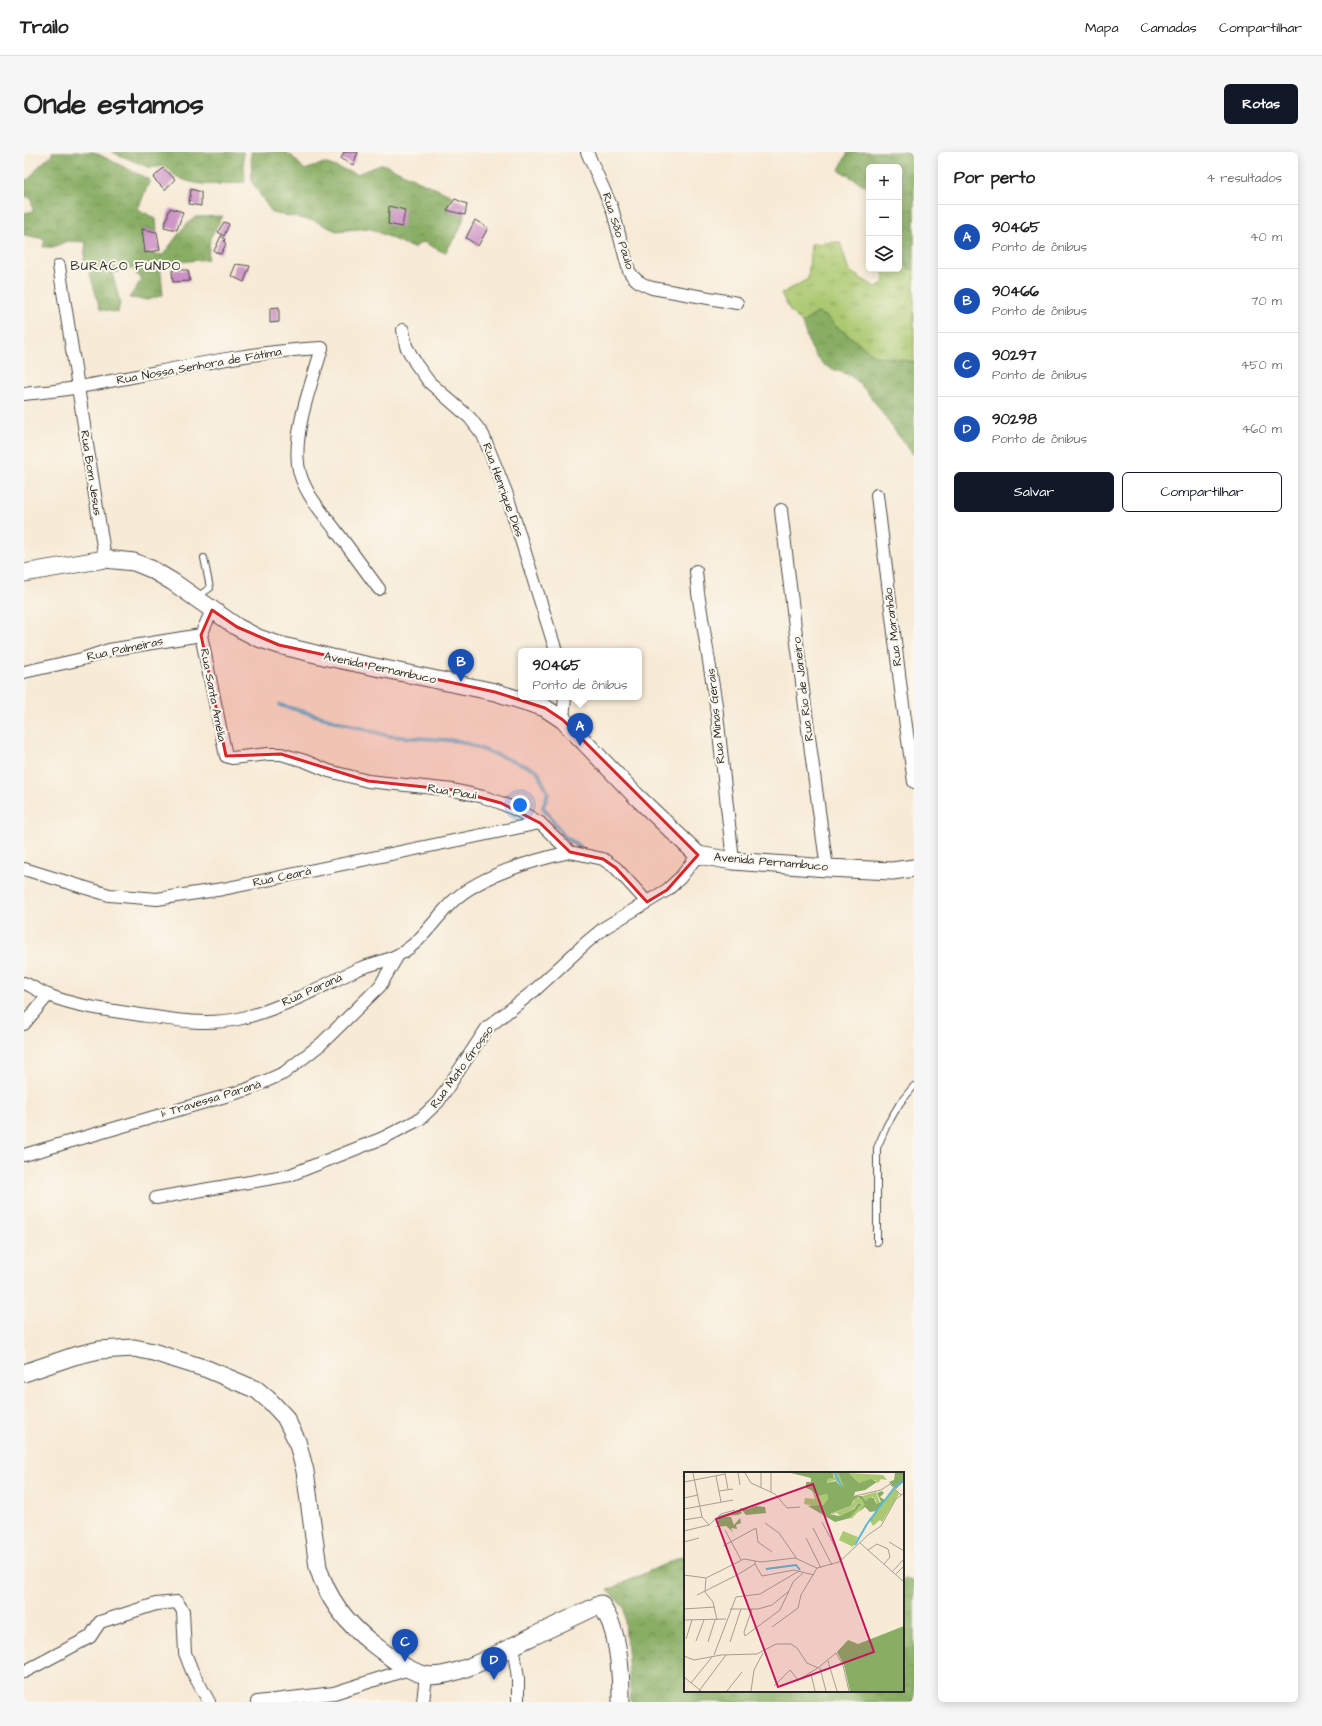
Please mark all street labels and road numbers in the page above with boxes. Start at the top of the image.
street label: Rua São Paulo [598,191,638,272]
street label: Rua Nossa Senhora de Fátima [115,343,283,389]
street label: Rua Bom Jesus [76,429,106,517]
street label: Rua Henrique Dias [478,441,528,539]
street label: Rua Maranhão [880,586,906,667]
street label: Rua Palmeiras [85,633,165,665]
street label: Rua Rio de Janeiro [788,636,818,742]
street label: Rua Santa Amélia [196,647,230,743]
street label: Avenida Pernambuco [322,648,438,688]
street label: Rua Minas Gerais [703,668,729,764]
street label: Rua Piauí [426,780,478,804]
street label: Avenida Pernambuco [713,849,829,875]
street label: Rua Ceará [251,863,313,891]
street label: Rua Paraná [279,969,345,1011]
street label: Rua Mato Grosso [426,1022,498,1112]
street label: 1ª Travessa Paraná [159,1076,263,1122]

